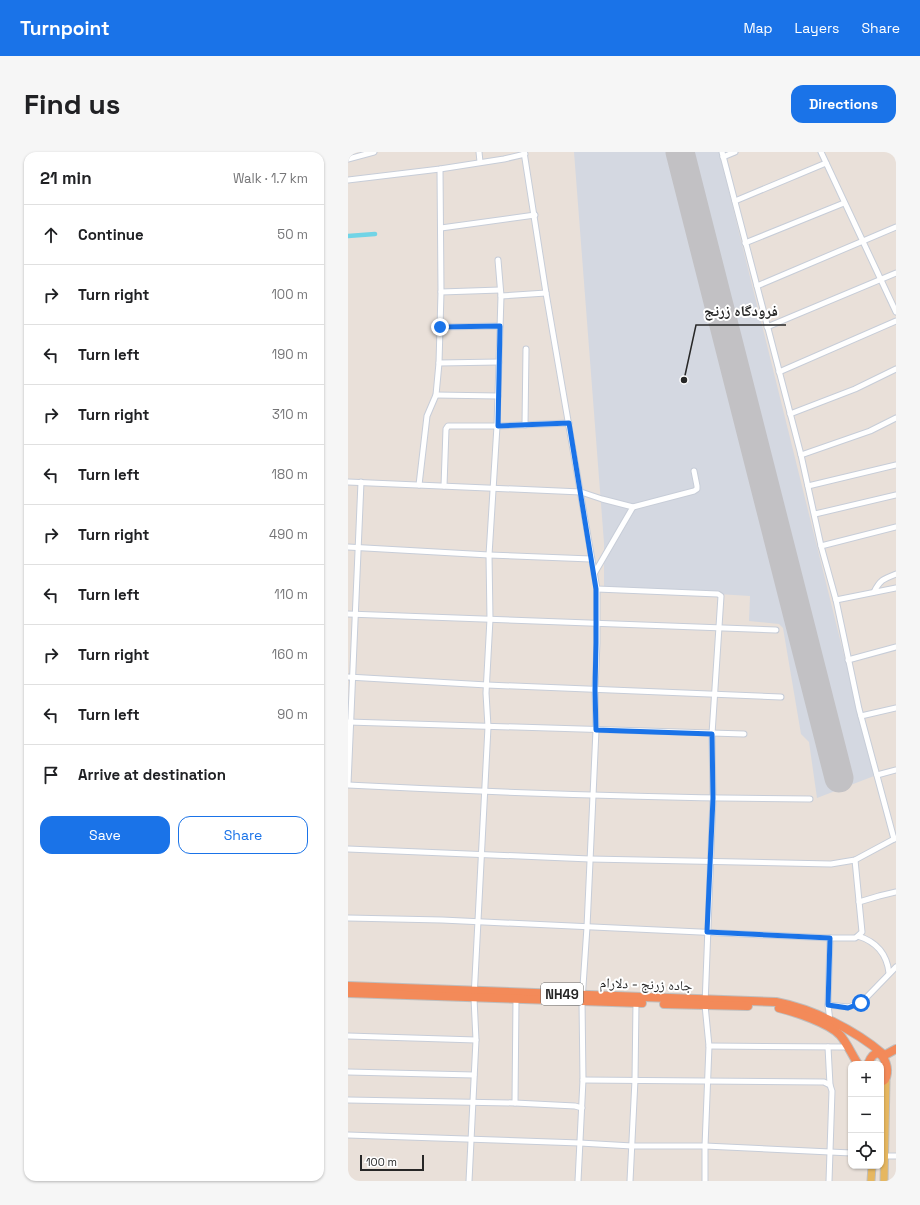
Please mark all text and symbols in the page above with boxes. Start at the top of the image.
text: Turnpoint [20,16,110,41]
text: Map [743,19,773,37]
text: Layers [795,19,839,37]
text: Share [861,19,900,37]
button: Directions [791,85,896,123]
text: Find us [24,86,121,122]
text: 21 min [40,167,92,189]
text: Walk · 1.7 km [233,170,308,187]
icon: ahead [40,224,62,246]
text: Continue [78,225,144,244]
text: 50 m [277,226,308,243]
icon: right [40,284,62,306]
text: Turn right [78,285,149,304]
text: 100 m [271,286,308,303]
callout: فرودگاه زرنج [696,298,786,325]
text: فرودگاه زرنج [704,301,778,321]
route end [431,318,449,336]
icon: left [40,344,62,366]
text: Turn left [78,345,140,364]
text: 190 m [272,346,308,363]
icon: right [40,404,62,426]
text: Turn right [78,405,149,424]
text: 310 m [272,406,308,423]
icon: left [40,464,62,486]
text: Turn left [78,465,140,484]
text: 180 m [272,466,308,483]
icon: right [40,524,62,546]
text: Turn right [78,525,149,544]
text: 490 m [269,526,308,543]
icon: left [40,584,62,606]
text: Turn left [78,585,140,604]
text: 110 m [274,586,308,603]
icon: right [40,644,62,666]
text: Turn right [78,645,149,664]
text: 160 m [272,646,308,663]
icon: left [40,704,62,726]
text: Turn left [78,705,140,724]
text: 90 m [277,706,308,723]
icon: arrive [40,764,62,786]
text: Arrive at destination [78,765,226,784]
button: Save [40,816,170,854]
button: Share [178,816,308,854]
street label: جاده زرنج - دلارام [599,973,693,996]
road number: NH49 [541,983,583,1005]
route start [852,994,870,1012]
map controls [848,1061,884,1169]
button: + [848,1061,884,1097]
button: − [848,1097,884,1133]
button: locate [848,1133,884,1169]
scale bar [360,1153,424,1172]
text: 100 m [366,1155,397,1169]

